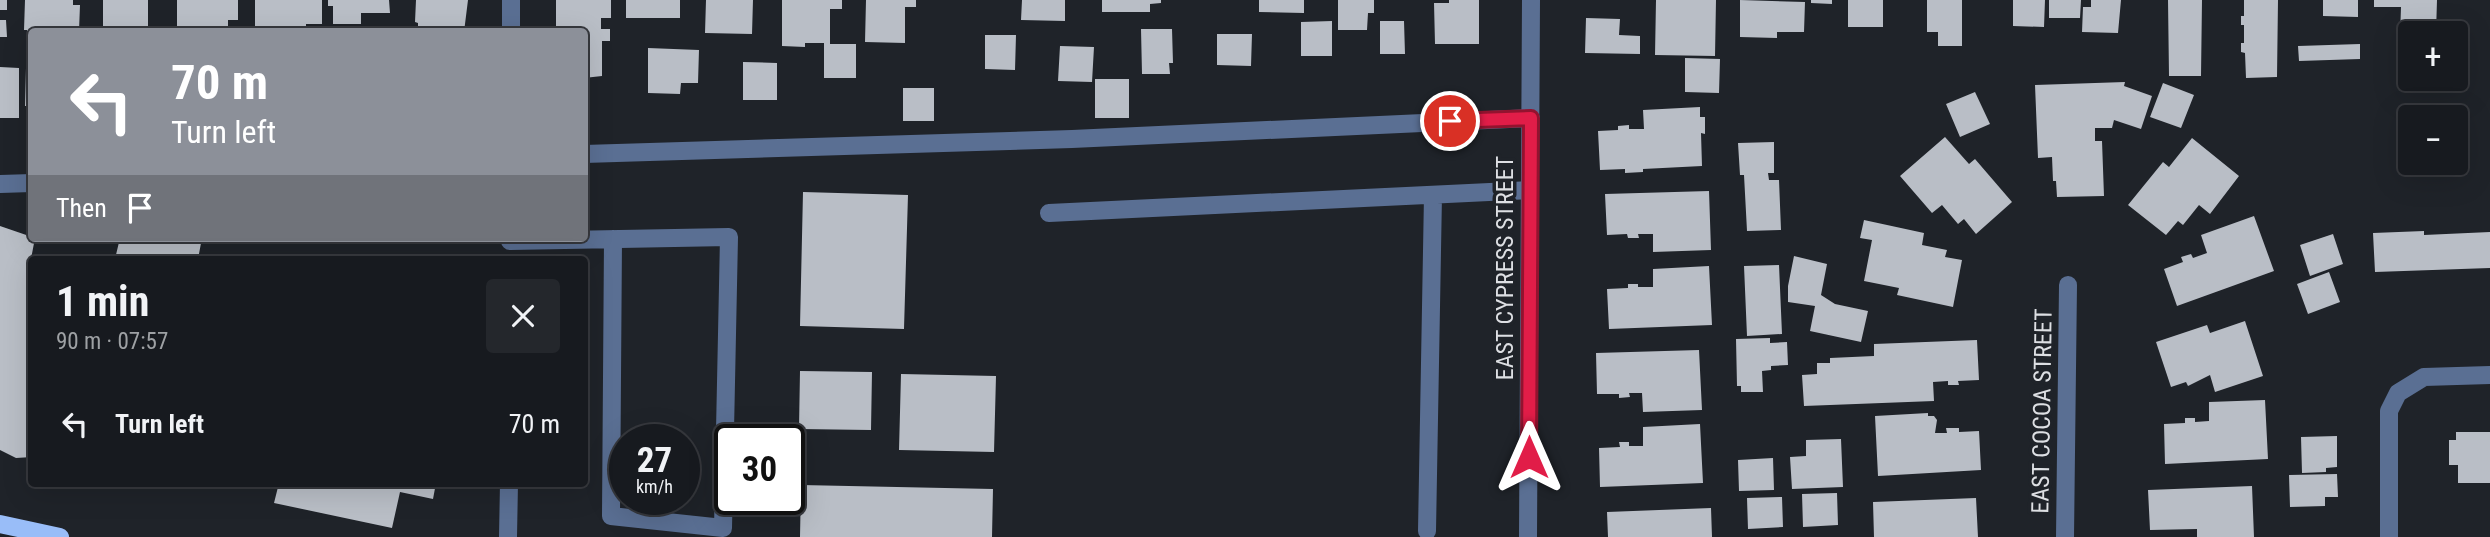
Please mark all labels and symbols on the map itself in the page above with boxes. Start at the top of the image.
pin [1420,91,1480,151]
street label: EAST CYPRESS STREET [1491,156,1519,380]
street label: EAST COCOA STREET [2026,308,2058,514]
position arrow [1492,420,1566,494]
speed limit sign: 30 [714,424,805,515]

